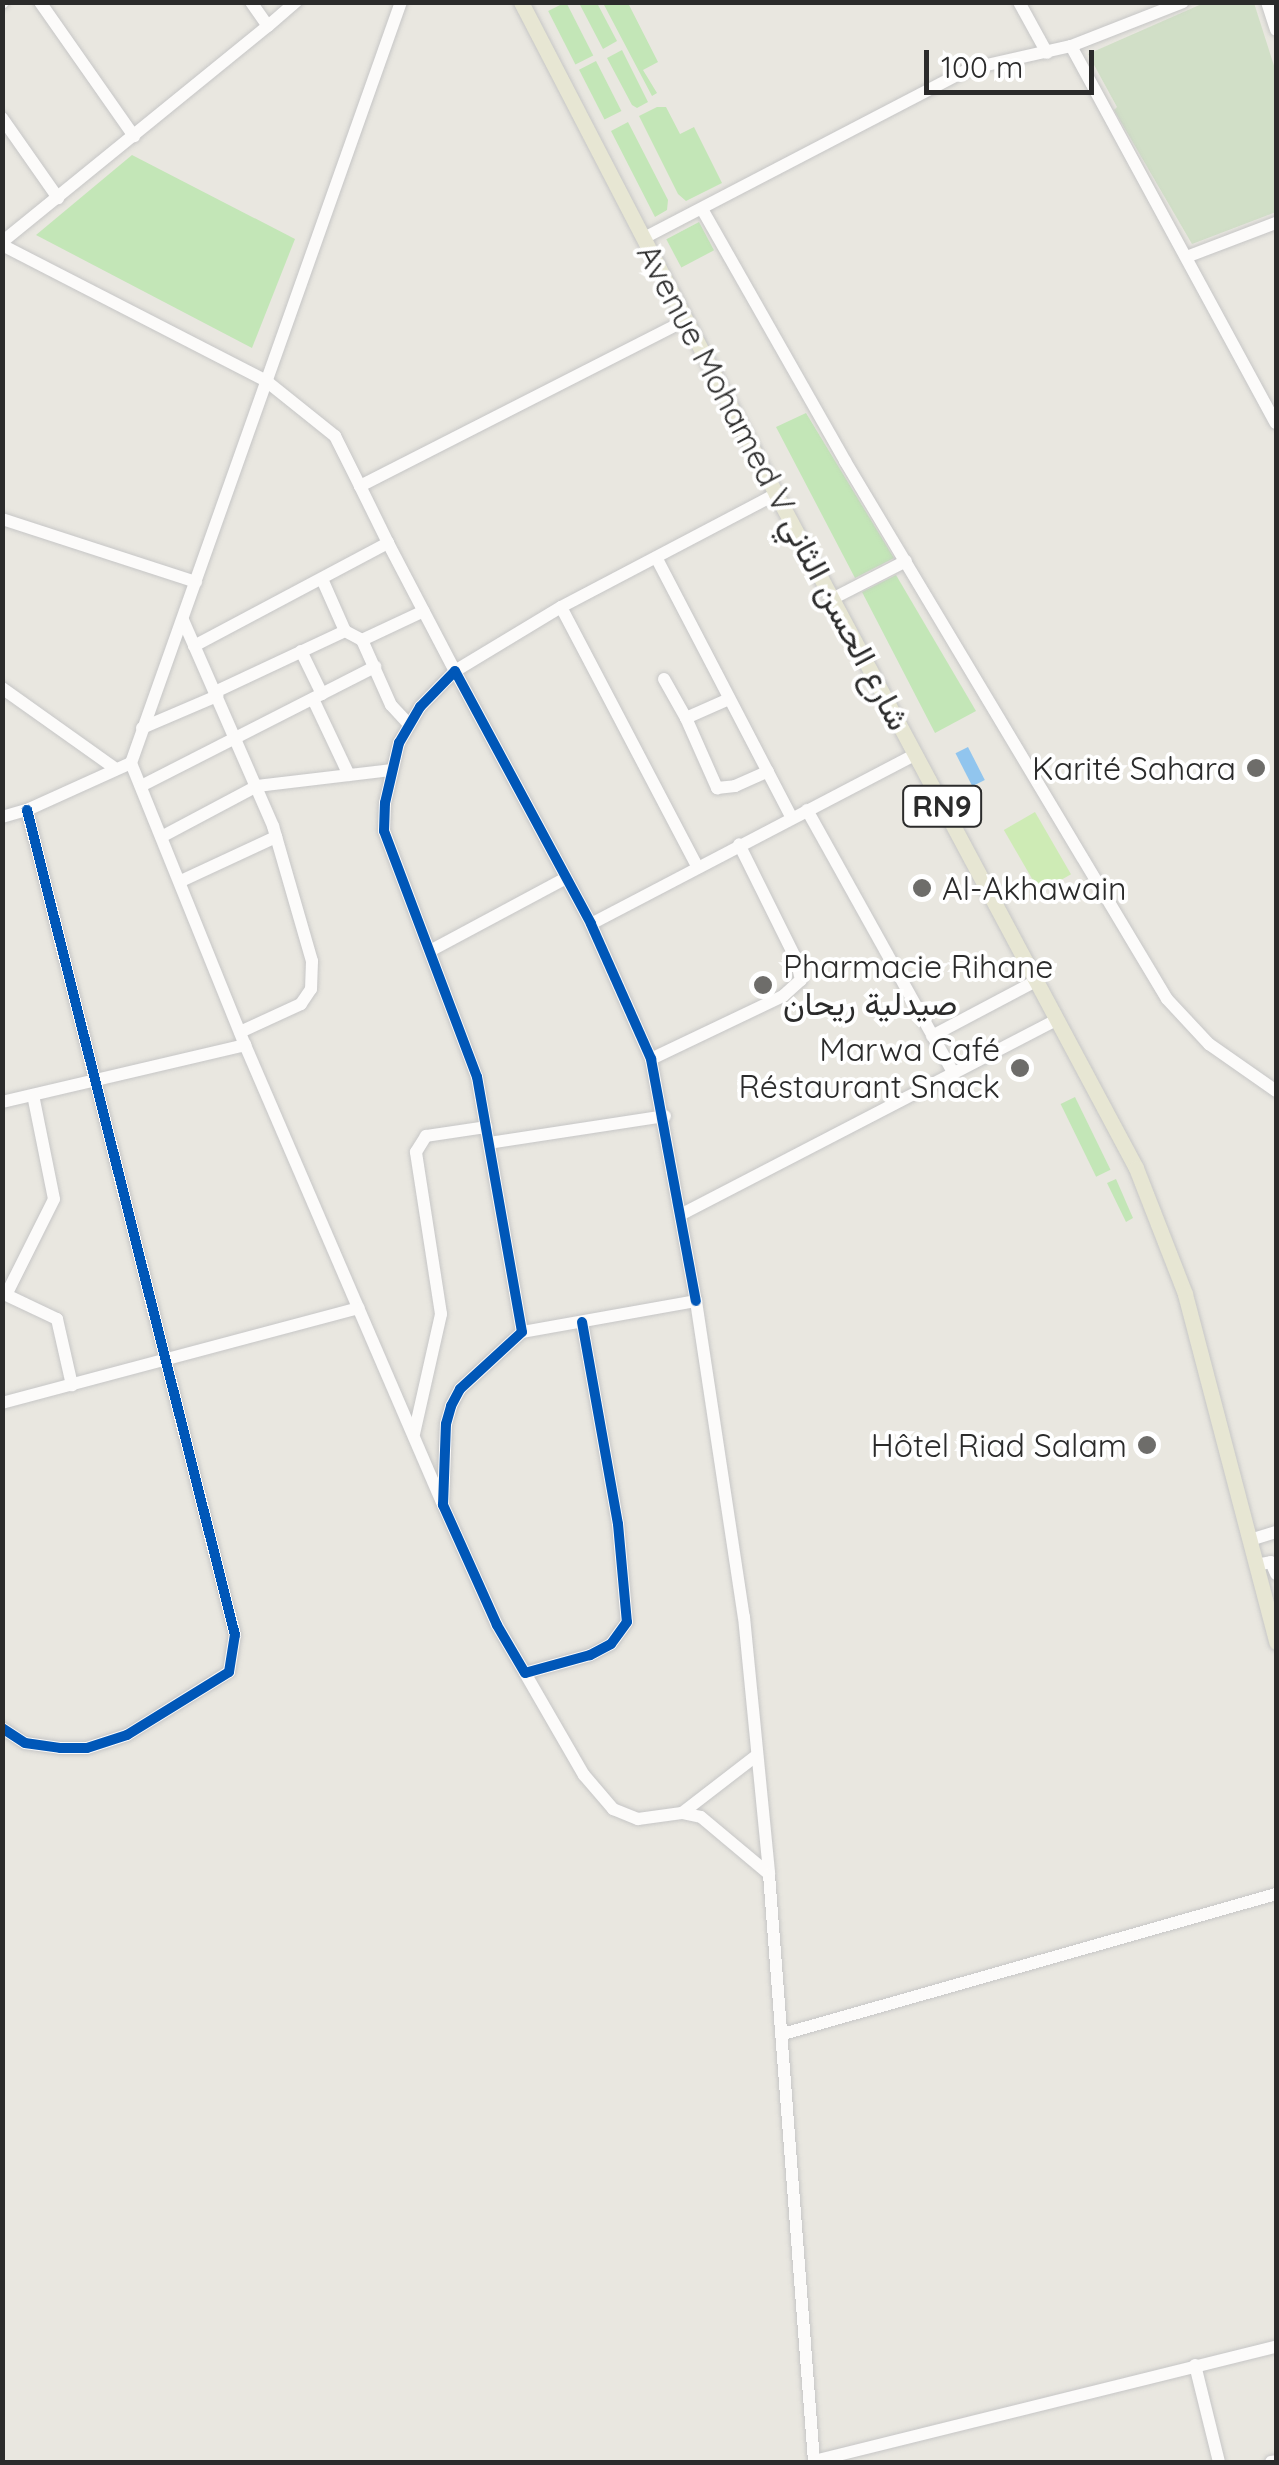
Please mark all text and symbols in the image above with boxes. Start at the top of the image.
scale bar [929,30,1099,92]
text: 100 m [941,48,1023,86]
street label: Avenue Mohamed V شارع الحسن الثاني [629,238,919,736]
place label: Karité Sahara [1032,749,1236,787]
marker: Karité Sahara [1245,757,1267,779]
road number: RN9 [902,781,982,831]
place label: Al-Akhawain [942,869,1127,907]
marker: Al-Akhawain [911,877,933,899]
place label: Pharmacie Rihane صيدلية ريحان [783,948,1053,1023]
marker: Pharmacie Rihane صيدلية ريحان [752,974,774,996]
place label: Marwa Café Réstaurant Snack [739,1031,1000,1106]
marker: Marwa Café Réstaurant Snack [1009,1057,1031,1079]
place label: Hôtel Riad Salam [871,1426,1127,1464]
marker: Hôtel Riad Salam [1136,1434,1158,1456]

